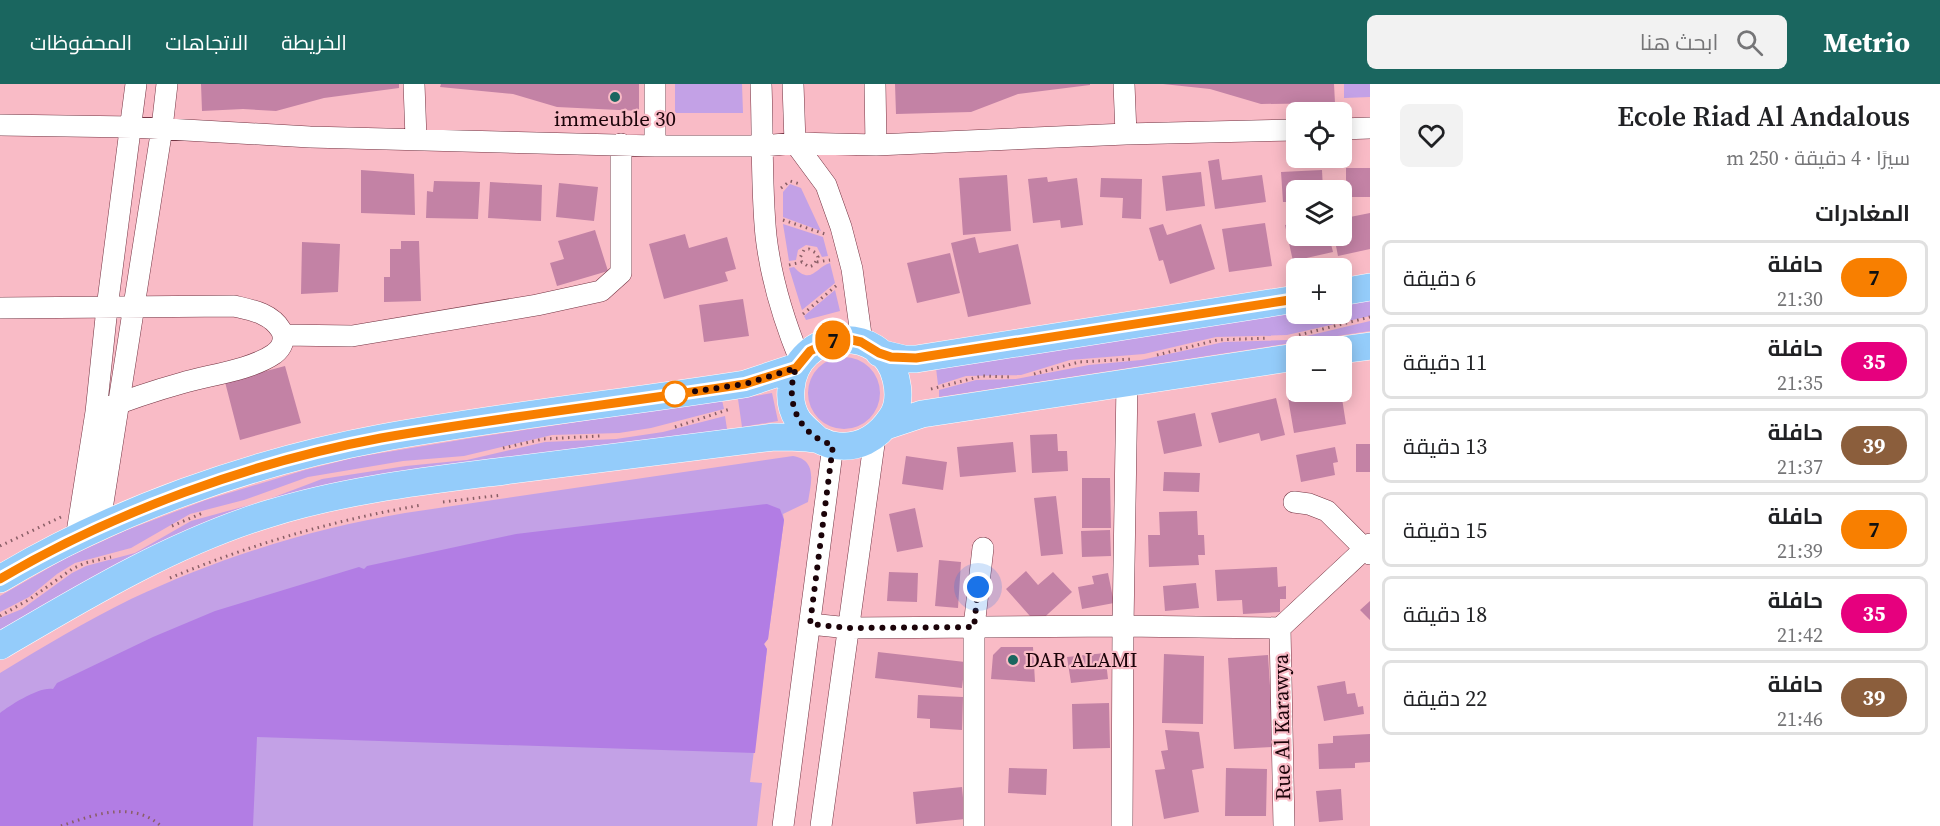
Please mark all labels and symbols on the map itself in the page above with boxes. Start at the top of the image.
marker: immeuble 30 [608,90,622,104]
place label: immeuble 30 [554,104,676,133]
line badge: 7 [814,320,852,360]
unlabelled marker [662,381,688,407]
your location [963,572,993,602]
place label: DAR ALAMI [1025,645,1138,674]
marker: DAR ALAMI [1006,653,1020,667]
street label: Rue Al Karawya [1266,653,1297,801]

